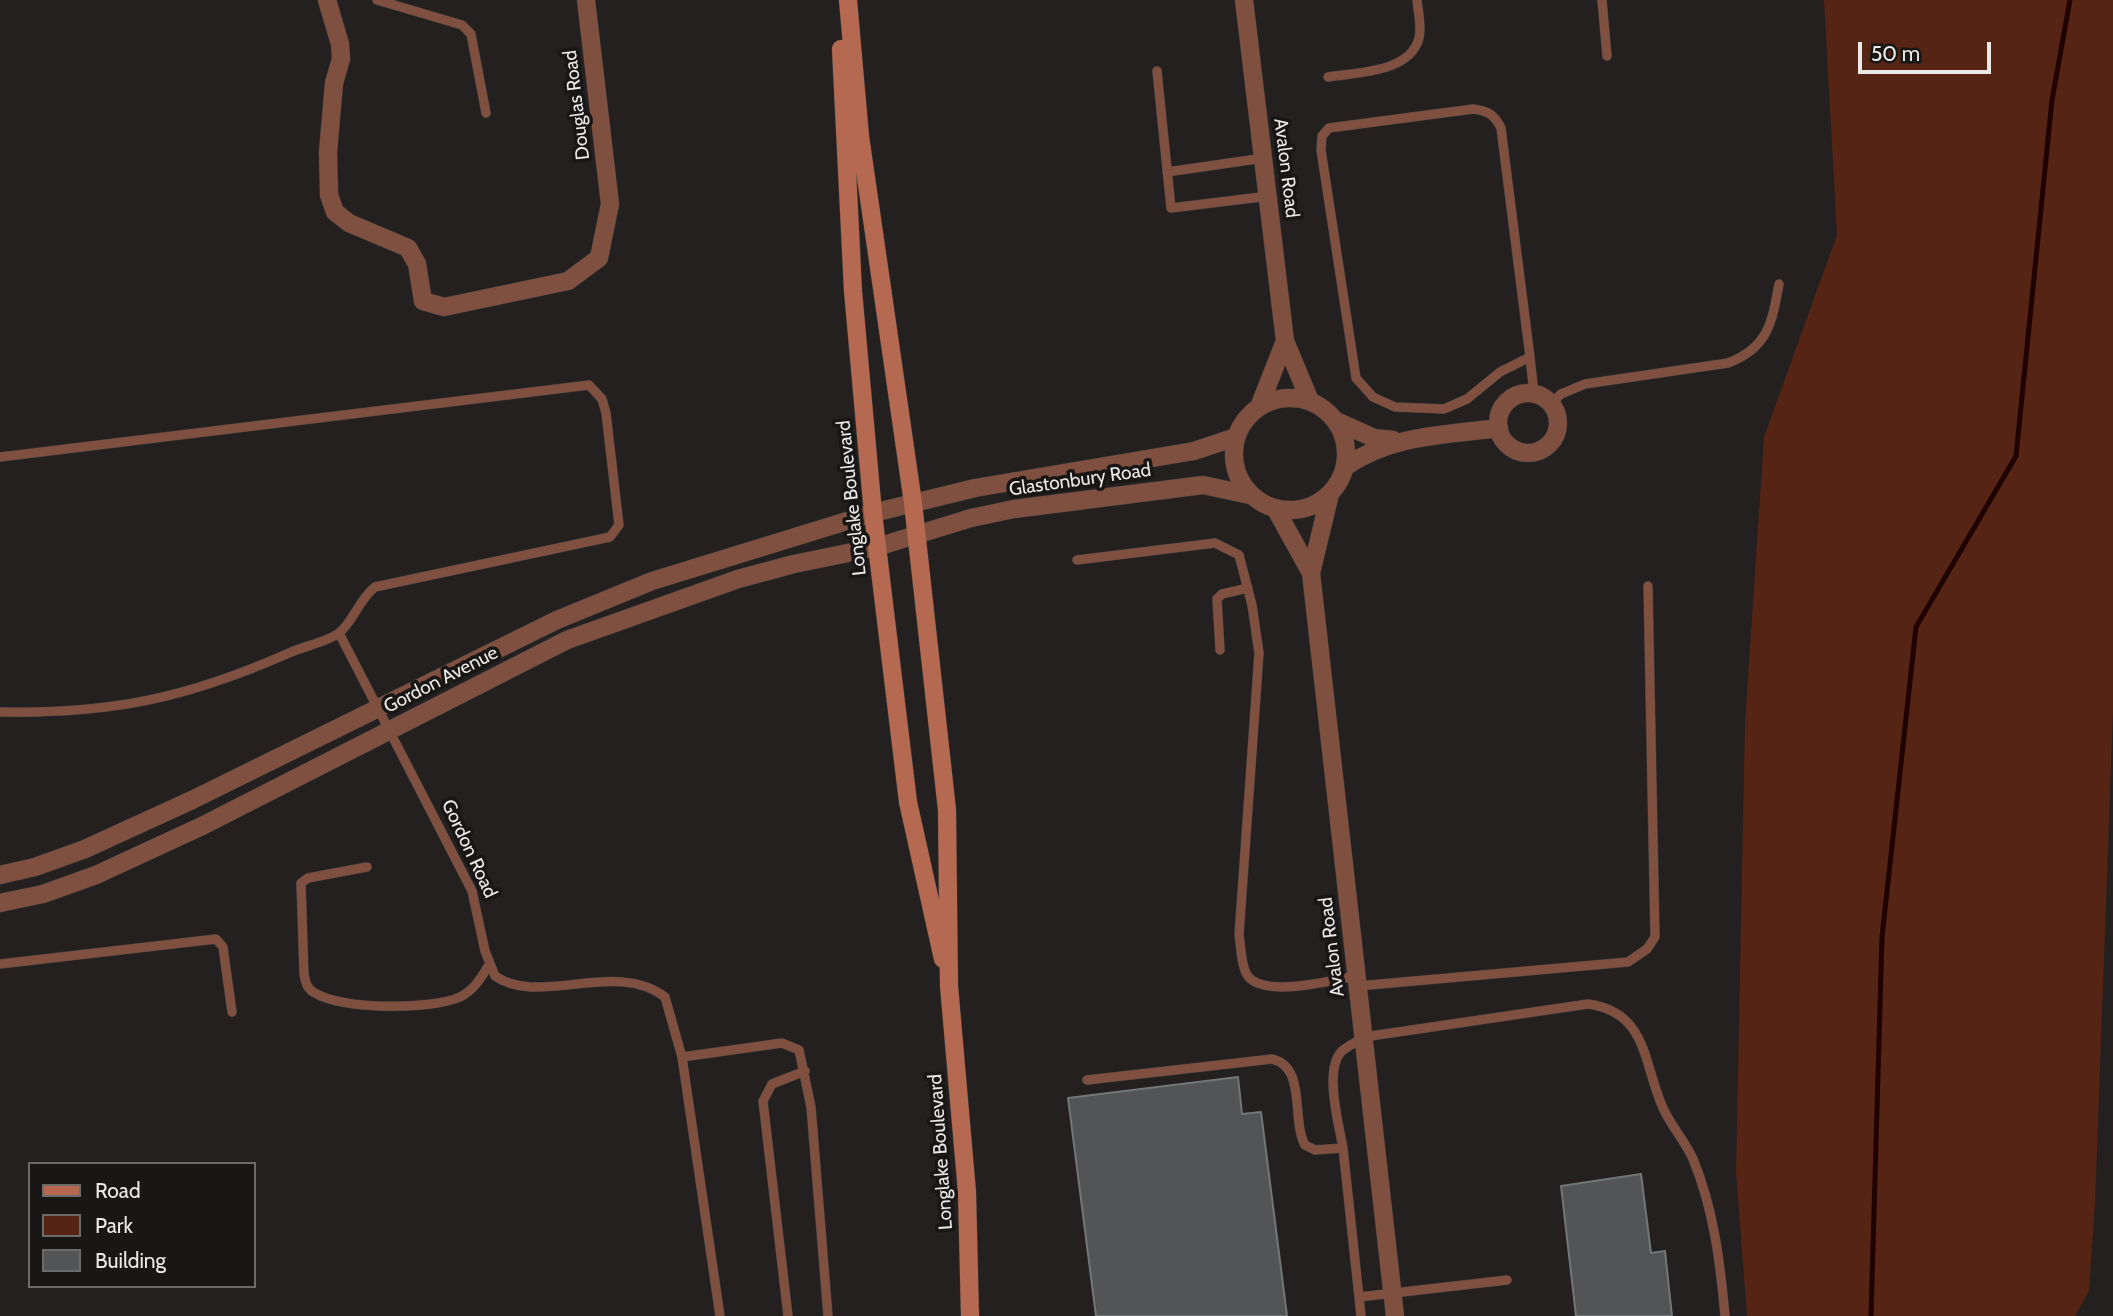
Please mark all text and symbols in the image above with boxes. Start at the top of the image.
scale bar [1861,28,1994,72]
text: 50 m [1871,41,1920,66]
street label: Douglas Road [559,49,595,161]
street label: Avalon Road [1269,117,1303,219]
street label: Longlake Boulevard [833,419,871,577]
street label: Glastonbury Road [1008,459,1152,501]
street label: Gordon Avenue [380,641,502,719]
street label: Gordon Road [436,796,502,902]
street label: Avalon Road [1315,896,1349,998]
street label: Longlake Boulevard [924,1073,958,1231]
legend [28,1162,256,1288]
text: Road [95,1178,141,1203]
text: Park [95,1213,133,1238]
text: Building [95,1248,166,1273]

